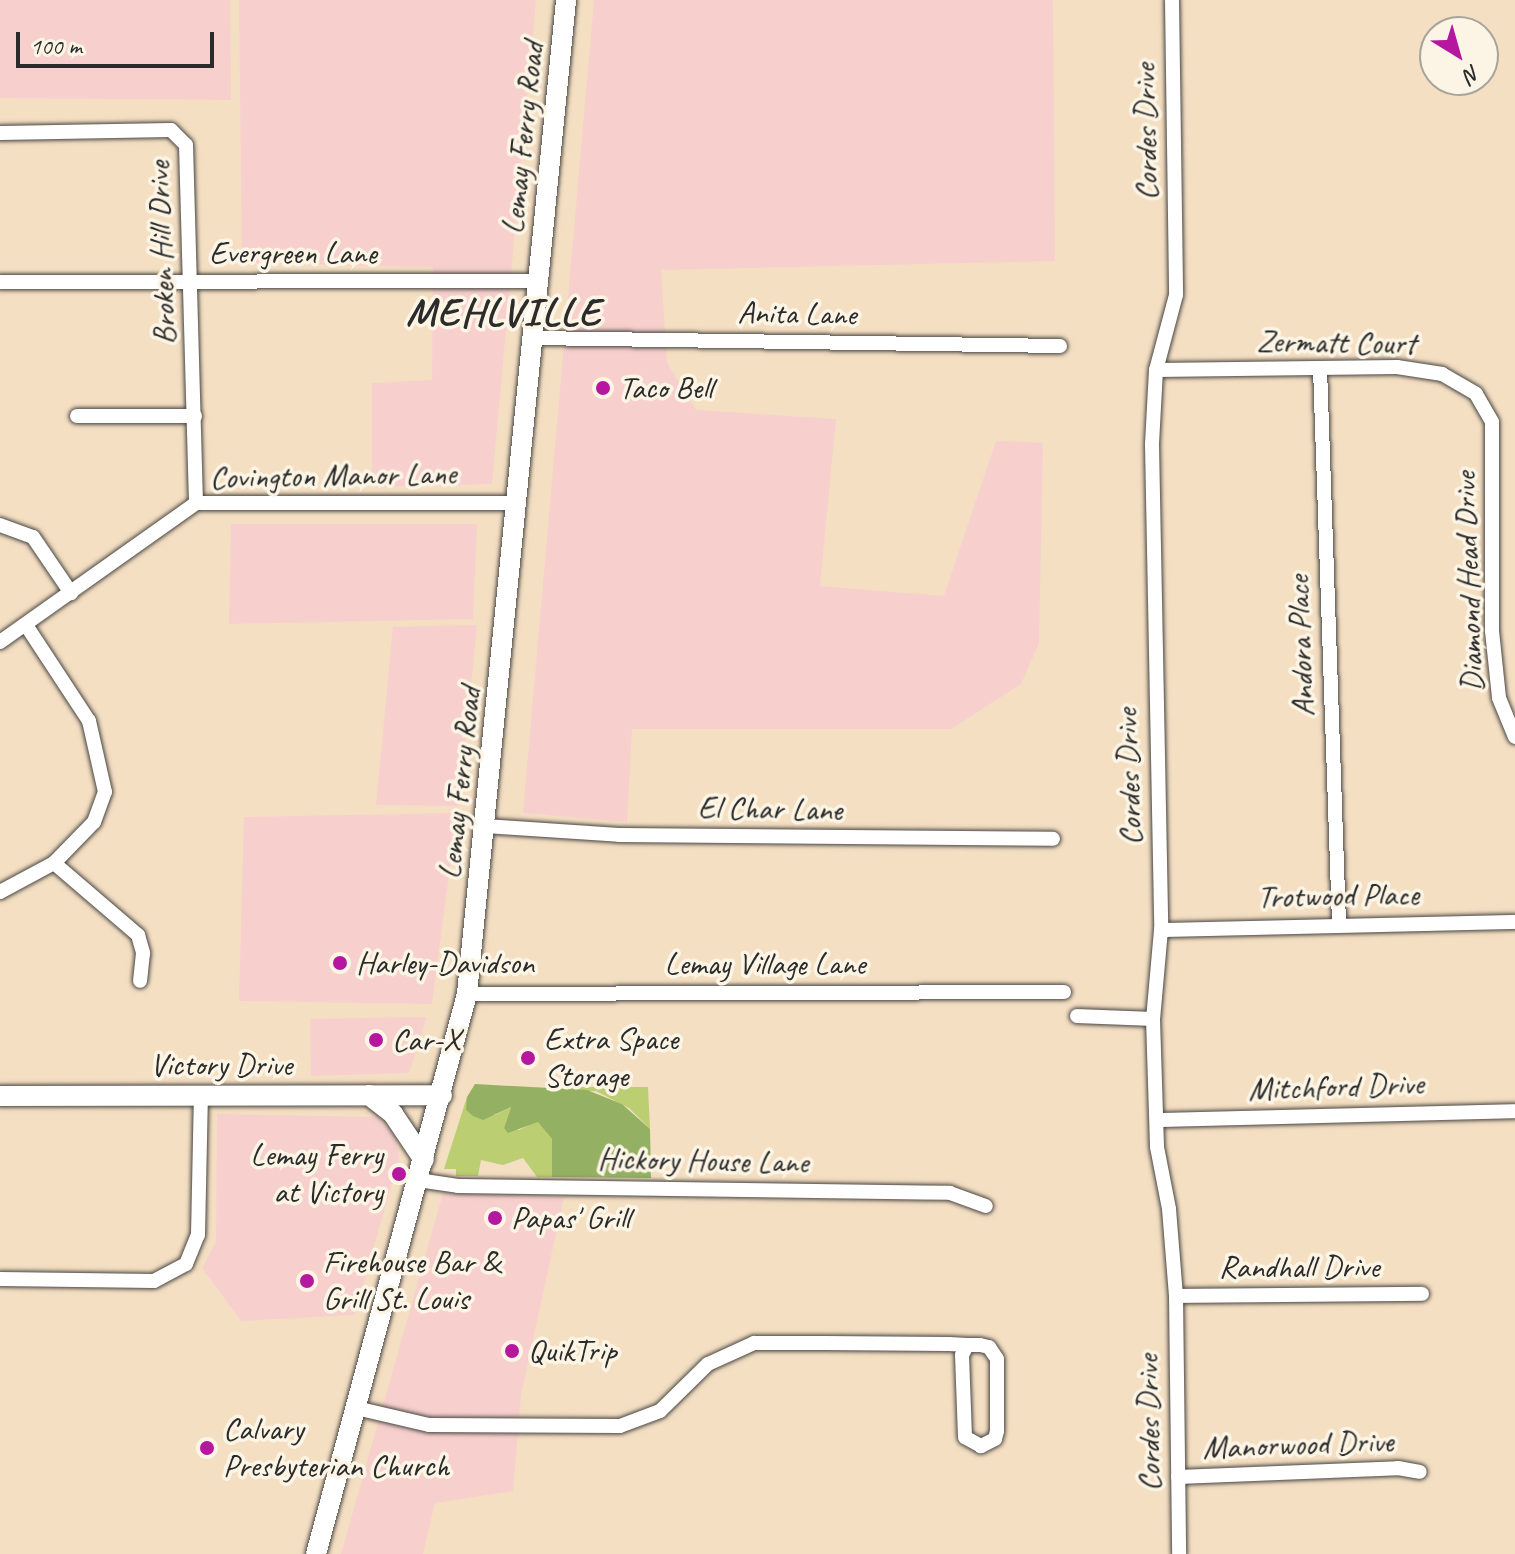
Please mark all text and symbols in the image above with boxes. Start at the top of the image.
scale bar [20,16,218,66]
north arrow [1419,16,1499,96]
text: 100 m [30,31,82,61]
street label: Lemay Ferry Road [494,40,552,236]
text: N [1458,58,1486,89]
street label: Cordes Drive [1126,63,1166,201]
street label: Broken Hill Drive [140,160,184,346]
street label: Evergreen Lane [209,234,377,272]
district label: MEHLVILLE [407,288,601,336]
street label: Anita Lane [737,294,857,334]
street label: Zermatt Court [1256,322,1416,364]
place label: Taco Bell [619,369,713,407]
marker: Taco Bell [594,379,612,397]
street label: Covington Manor Lane [209,455,457,497]
street label: Diamond Head Drive [1446,471,1492,693]
street label: Andora Place [1279,574,1323,718]
street label: Lemay Ferry Road [431,685,489,881]
street label: Cordes Drive [1107,708,1151,846]
street label: El Char Lane [697,789,843,829]
street label: Trotwood Place [1257,875,1419,917]
place label: Harley-Davidson [356,944,534,982]
street label: Lemay Village Lane [665,945,865,983]
marker: Harley-Davidson [331,954,349,972]
place label: Car-X [392,1021,460,1059]
place label: Extra Space Storage [544,1021,679,1096]
marker: Car-X [367,1031,385,1049]
street label: Victory Drive [150,1046,292,1084]
marker: Extra Space Storage [519,1049,537,1067]
street label: Mitchford Drive [1248,1065,1424,1109]
place label: Lemay Ferry at Victory [251,1137,383,1212]
street label: Hickory House Lane [597,1140,809,1182]
marker: Lemay Ferry at Victory [390,1165,408,1183]
place label: Papas' Grill [511,1199,630,1237]
marker: Papas' Grill [486,1209,504,1227]
place label: Firehouse Bar & Grill St. Louis [323,1244,500,1319]
street label: Randhall Drive [1218,1248,1380,1286]
marker: Firehouse Bar & Grill St. Louis [298,1272,316,1290]
place label: QuikTrip [528,1332,616,1370]
marker: QuikTrip [503,1342,521,1360]
street label: Cordes Drive [1129,1354,1169,1492]
place label: Calvary Presbyterian Church [223,1411,450,1486]
street label: Manorwood Drive [1202,1422,1394,1468]
marker: Calvary Presbyterian Church [198,1439,216,1457]

